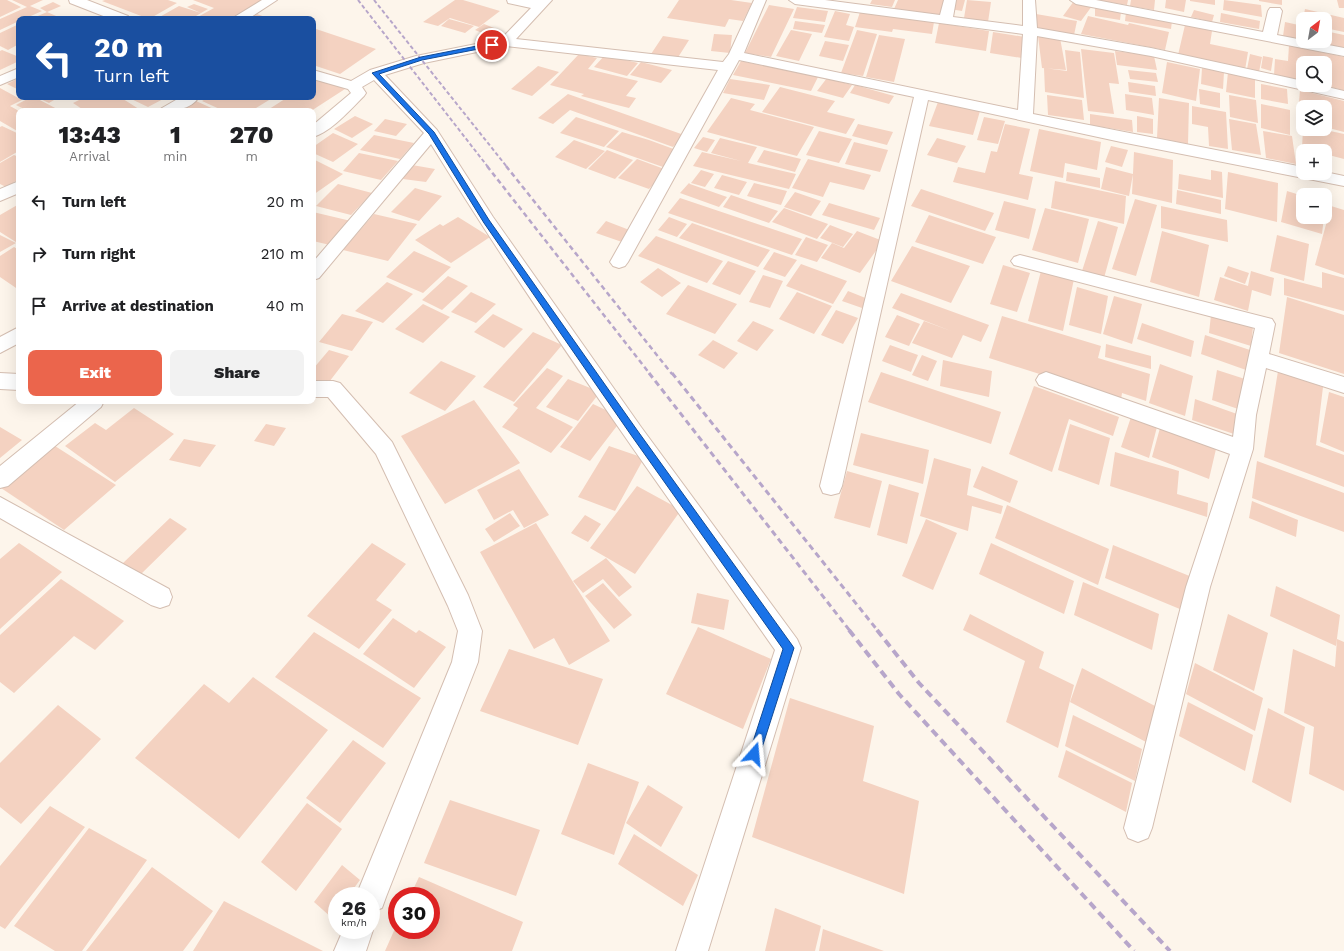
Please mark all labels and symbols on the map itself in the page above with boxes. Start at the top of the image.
north arrow [1296,12,1332,48]
pin [475,28,509,62]
position arrow [733,733,775,775]
speed limit sign: 30 [388,887,440,939]

